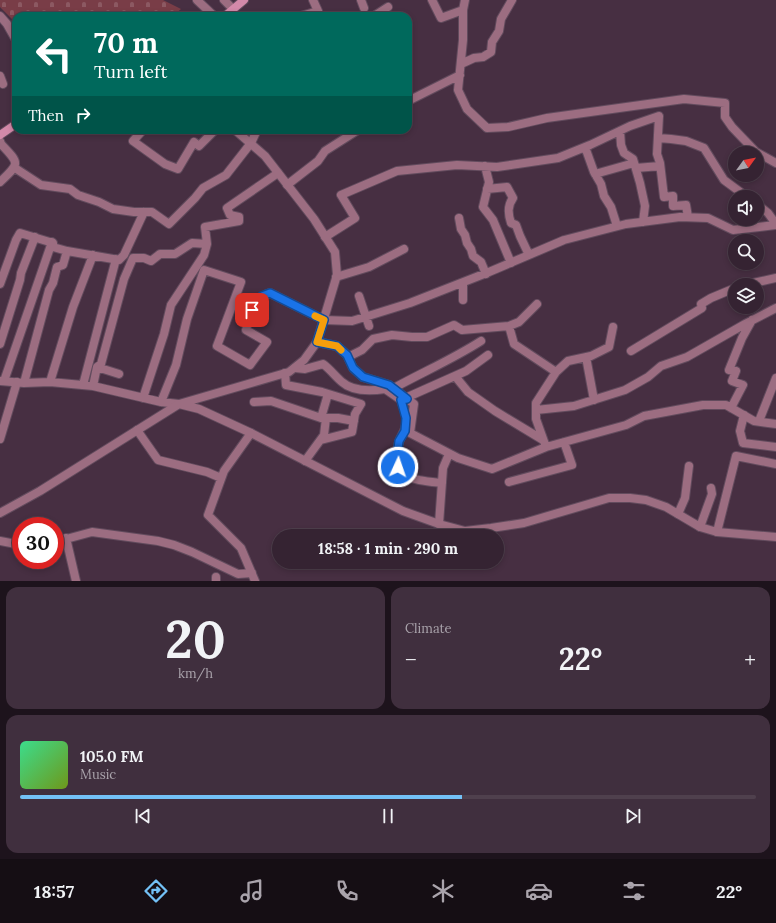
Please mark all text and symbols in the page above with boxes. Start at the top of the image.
text: 70 m [94,25,158,61]
icon: left [28,28,80,80]
text: Turn left [94,60,167,83]
icon: right [72,104,94,126]
text: Then [28,106,64,125]
north arrow [728,146,764,182]
map controls [728,146,764,314]
button: sound [728,190,764,226]
button: search [728,234,764,270]
button: layers [728,278,764,314]
pin [235,293,269,327]
icon: arrive [241,299,263,321]
position arrow [377,446,419,488]
speed limit sign: 30 [12,517,64,569]
text: 18:58 · 1 min · 290 m [318,539,458,558]
text: 20 [165,606,226,672]
text: Climate [405,620,452,637]
text: 22° [559,640,602,678]
text: − [405,645,417,673]
text: + [744,645,756,673]
text: km/h [178,665,213,682]
text: 105.0 FM [80,747,144,766]
text: Music [80,766,116,783]
icon: previous [132,805,154,827]
icon: pause [377,805,399,827]
icon: next [622,805,644,827]
icon: directions [142,877,170,905]
icon: music [238,877,266,905]
icon: phone [333,877,361,905]
icon: climate [429,877,457,905]
icon: car [525,877,553,905]
icon: filters [620,877,648,905]
text: 18:57 [34,880,74,903]
text: 22° [716,880,742,903]

